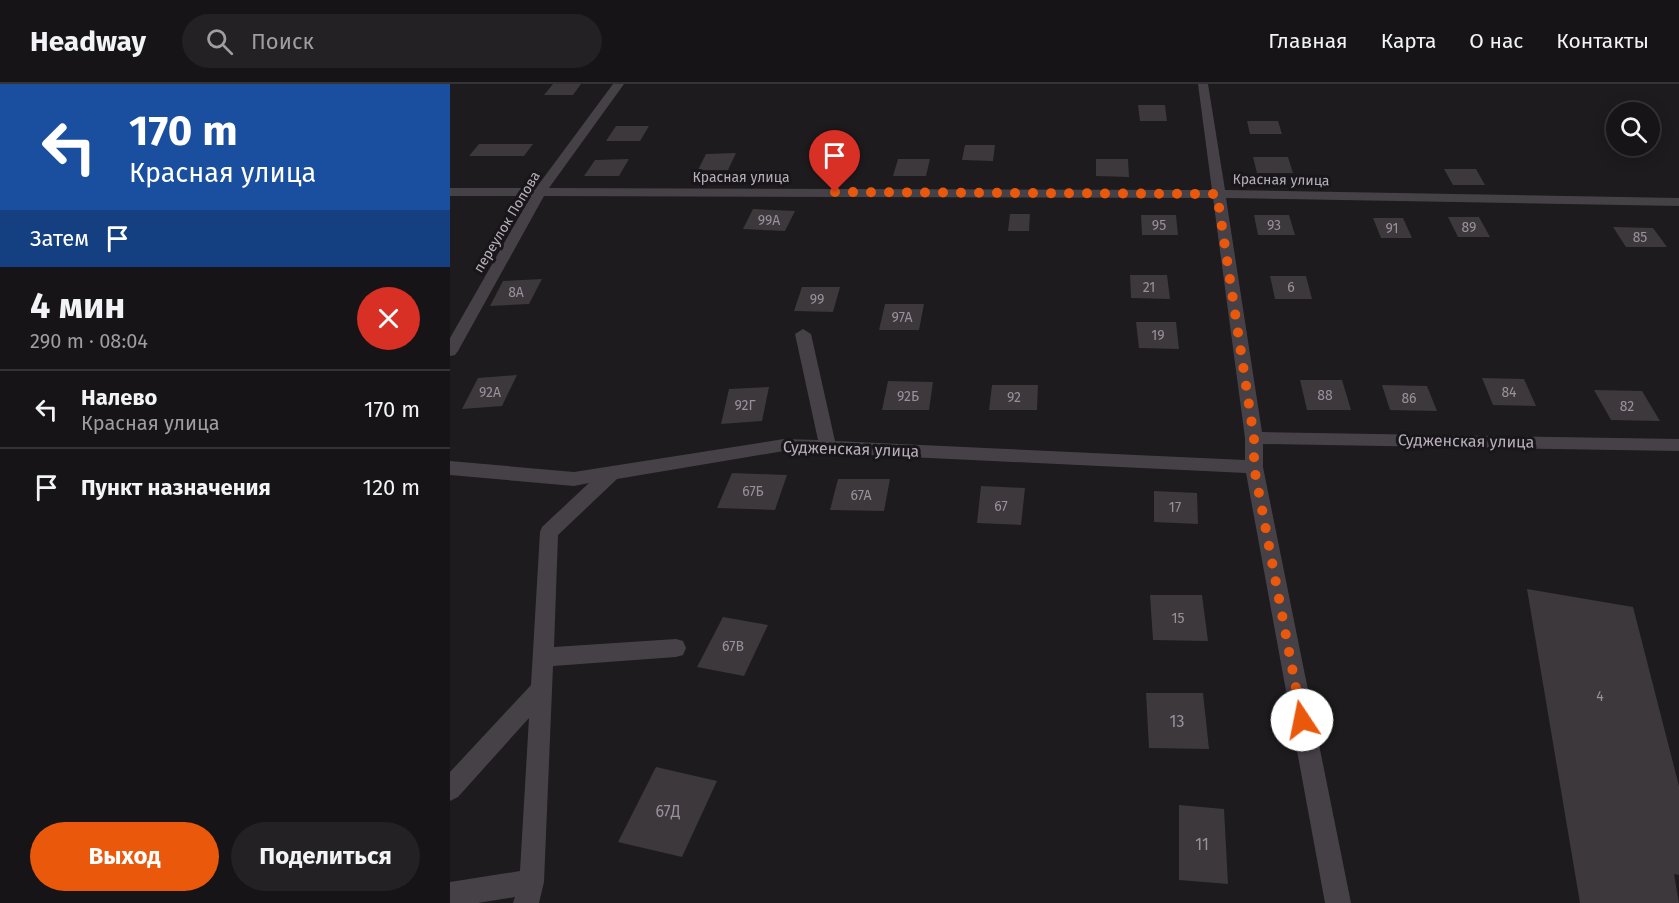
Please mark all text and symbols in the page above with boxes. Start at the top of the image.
search box [182,14,602,68]
text: Headway [30,25,146,58]
icon: search [203,25,236,58]
text: Поиск [251,28,314,55]
text: Главная [1268,28,1348,54]
text: Карта [1381,28,1436,54]
text: О нас [1469,28,1523,54]
text: Контакты [1556,28,1649,54]
map controls [1606,102,1660,156]
button: search [1606,102,1660,156]
text: 170 m [129,106,238,156]
icon: left [30,108,108,186]
pin [809,130,860,192]
icon: arrive [818,139,851,172]
text: Красная улица [129,157,316,189]
street label: переулок Попова [470,168,544,276]
street label: Красная улица [692,169,790,186]
street label: Красная улица [1232,171,1330,189]
house number: 99А [758,212,780,229]
house number: 95 [1152,217,1166,234]
house number: 93 [1267,217,1281,234]
house number: 89 [1462,219,1476,236]
house number: 91 [1385,220,1399,237]
icon: arrive [101,222,134,255]
text: Затем [30,225,89,252]
house number: 85 [1633,229,1647,246]
house number: 21 [1143,279,1155,296]
house number: 6 [1287,279,1295,296]
text: 4 мин [30,284,125,328]
house number: 8А [508,284,524,301]
button: close [357,287,420,350]
house number: 99 [810,291,824,308]
house number: 97А [892,309,912,326]
house number: 19 [1151,327,1165,344]
text: 290 m · 08:04 [30,329,148,353]
text: Налево [81,384,157,411]
house number: 92А [479,384,501,401]
house number: 84 [1501,384,1517,401]
house number: 88 [1317,387,1333,404]
house number: 92Б [897,388,919,405]
house number: 92 [1007,389,1021,406]
house number: 86 [1401,390,1417,407]
icon: left [30,393,63,426]
text: 170 m [364,396,420,423]
house number: 92Г [734,397,756,414]
house number: 82 [1620,398,1634,415]
text: Красная улица [81,411,220,435]
street label: Судженская улица [1398,430,1534,452]
street label: Судженская улица [783,437,919,461]
icon: arrive [30,471,63,504]
text: Пункт назначения [81,474,271,501]
text: 120 m [363,474,420,501]
house number: 67Б [742,483,764,500]
house number: 67А [851,487,871,504]
house number: 67 [994,498,1008,515]
house number: 17 [1169,499,1181,516]
house number: 15 [1171,610,1185,627]
house number: 67В [722,638,744,655]
position arrow [1270,688,1334,752]
house number: 4 [1596,688,1604,705]
house number: 13 [1170,712,1184,731]
house number: 67Д [655,802,681,821]
button: Выход [30,822,219,891]
button: Поделиться [231,822,420,891]
house number: 11 [1195,835,1209,854]

